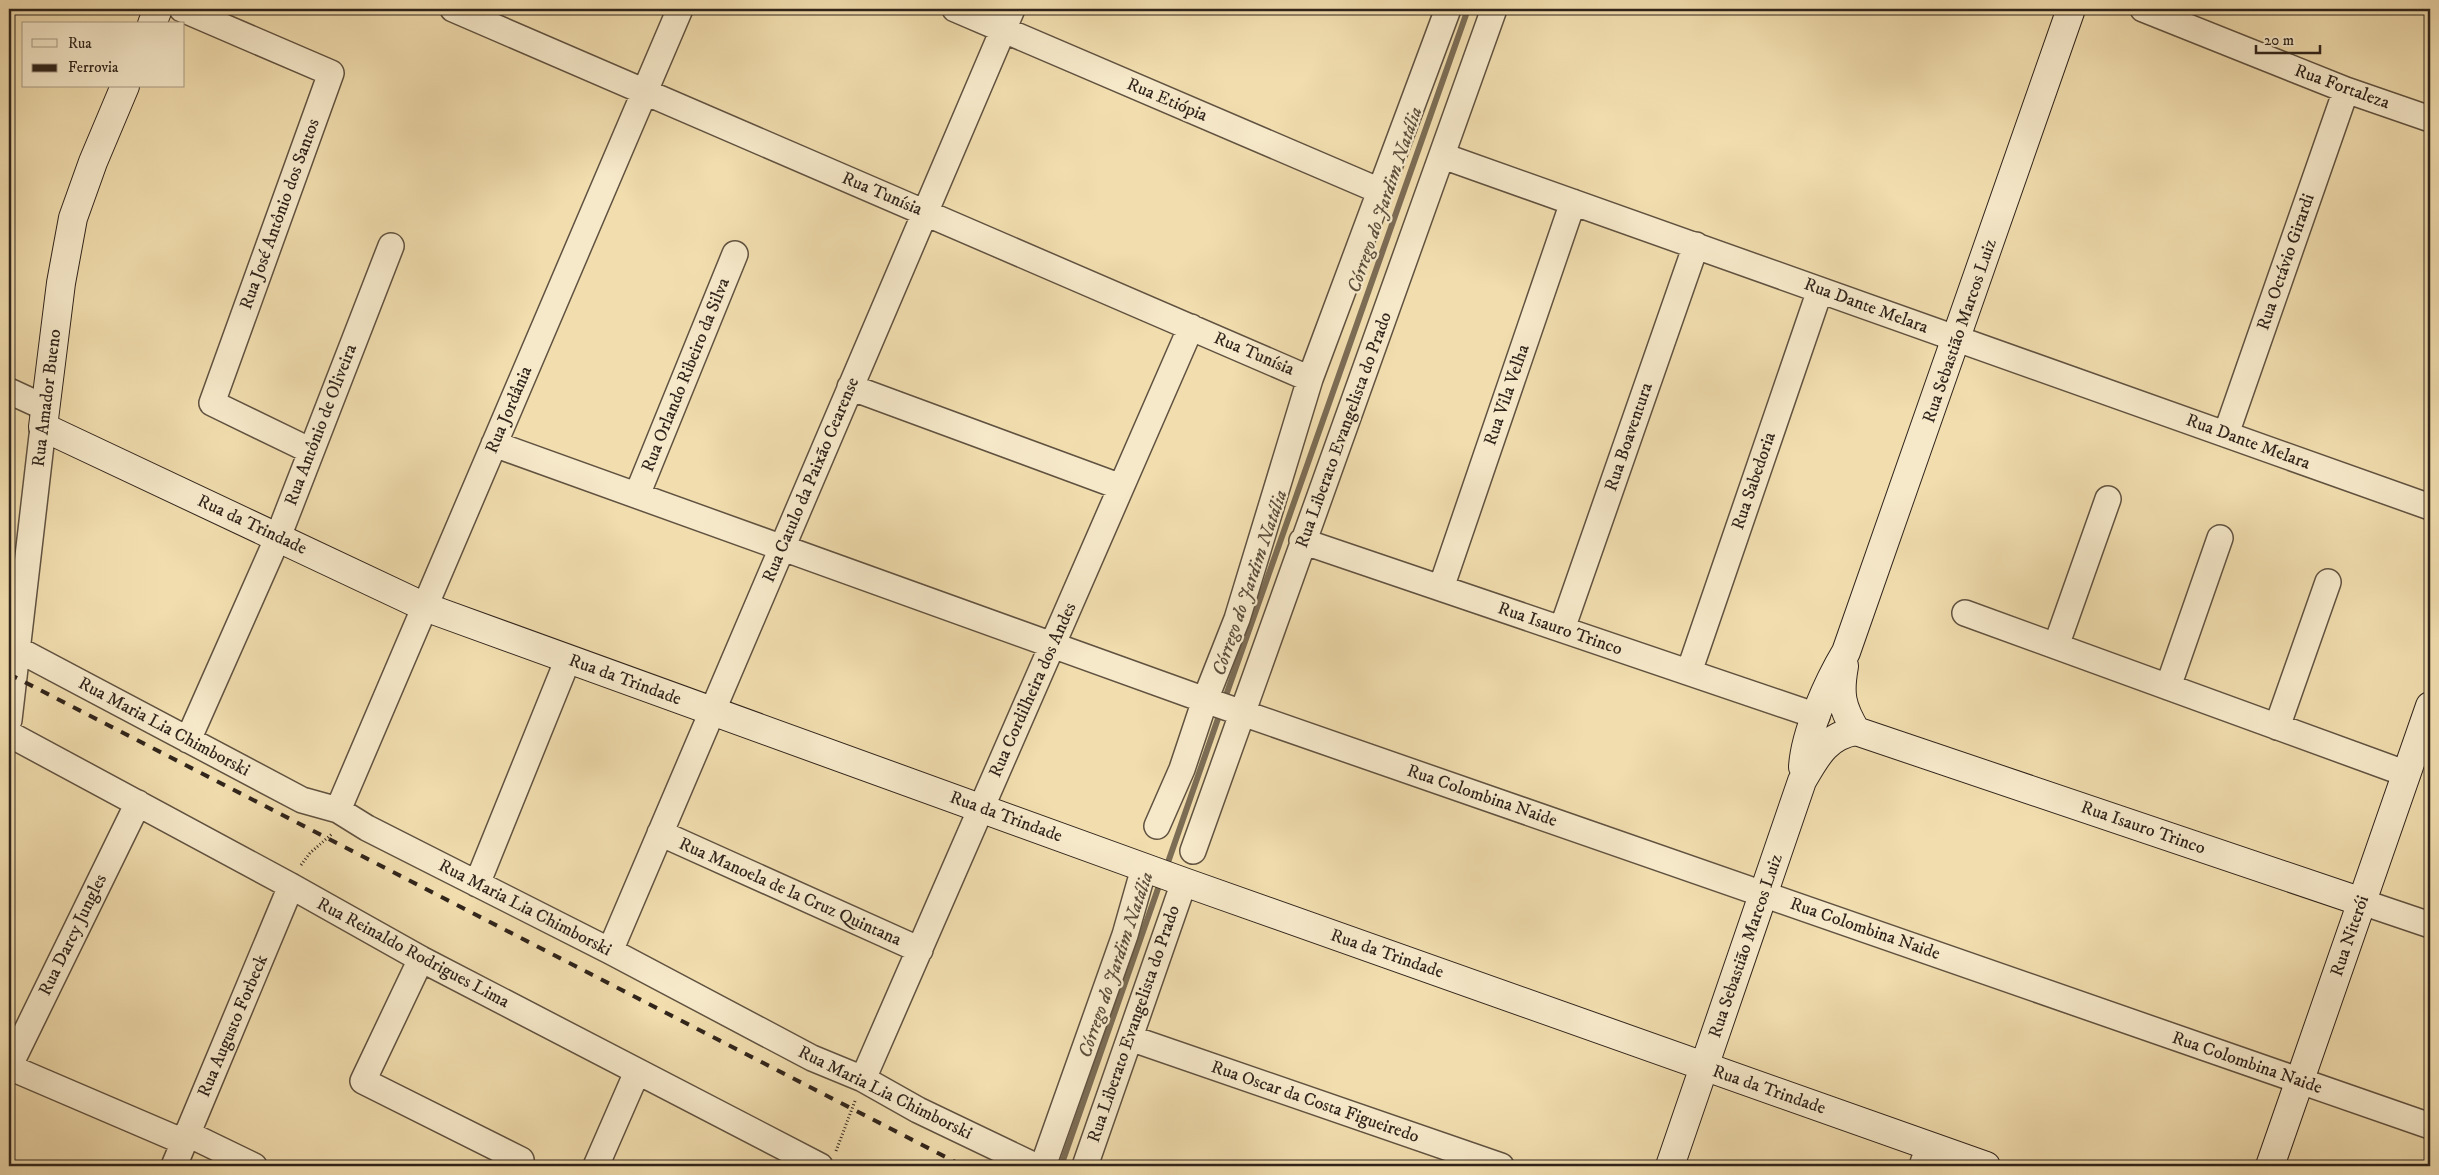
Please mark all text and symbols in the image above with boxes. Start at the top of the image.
legend [22,22,185,88]
scale bar [2256,22,2320,54]
text: 20 m [2264,31,2294,50]
text: Rua [68,34,92,53]
text: Ferrovia [68,58,119,77]
street label: Rua Fortaleza [2291,60,2393,114]
street label: Rua Etiópia [1123,73,1211,127]
water label: Córrego do Jardim Natália [1342,104,1428,296]
street label: Rua José Antônio dos Santos [235,116,325,312]
street label: Rua Tunísia [838,167,926,221]
street label: Rua Octávio Girardi [2252,191,2320,333]
street label: Rua Sebastião Marcos Luiz [1918,236,2002,426]
street label: Rua Dante Melara [1801,273,1931,339]
street label: Rua Orlando Ribeiro da Silva [637,274,735,475]
street label: Rua Liberato Evangelista do Prado [1291,309,1397,551]
street label: Rua Tunísia [1210,327,1298,381]
street label: Rua Amador Bueno [28,328,66,468]
street label: Rua Antônio de Oliveira [280,341,362,509]
street label: Rua Vila Velha [1479,341,1535,448]
street label: Rua Jordânia [481,363,537,457]
street label: Rua Catulo da Paixão Cearense [758,374,864,586]
street label: Rua Boaventura [1600,380,1658,494]
street label: Rua Dante Melara [2183,409,2313,475]
street label: Rua Sabedoria [1727,429,1781,533]
water label: Córrego do Jardim Natália [1207,487,1293,679]
street label: Rua da Trindade [194,490,310,560]
street label: Rua Isauro Trinco [1495,597,1625,661]
street label: Rua Cordilheira dos Andes [985,599,1081,781]
street label: Rua da Trindade [566,649,684,711]
street label: Rua Maria Lia Chimborski [74,672,254,782]
street label: Rua Colombina Naide [1404,760,1560,832]
street label: Rua da Trindade [947,786,1065,848]
street label: Rua Isauro Trinco [2078,796,2208,860]
street label: Rua Manoela de la Cruz Quintana [675,833,905,951]
street label: Rua Sebastião Marcos Luiz [1704,851,1788,1041]
street label: Rua Maria Lia Chimborski [435,855,615,961]
water label: Córrego do Jardim Natália [1073,869,1159,1061]
street label: Rua Darcy Jungles [34,871,112,999]
street label: Rua Reinaldo Rodrigues Lima [313,893,513,1013]
street label: Rua Colombina Naide [1787,893,1943,965]
street label: Rua Niterói [2326,893,2374,979]
street label: Rua Liberato Evangelista do Prado [1083,902,1185,1146]
street label: Rua da Trindade [1328,924,1446,984]
street label: Rua Augusto Forbeck [193,951,273,1101]
street label: Rua Colombina Naide [2169,1027,2325,1099]
street label: Rua Maria Lia Chimborski [794,1041,976,1145]
street label: Rua Oscar da Costa Figueiredo [1208,1056,1422,1148]
street label: Rua da Trindade [1710,1060,1828,1120]

